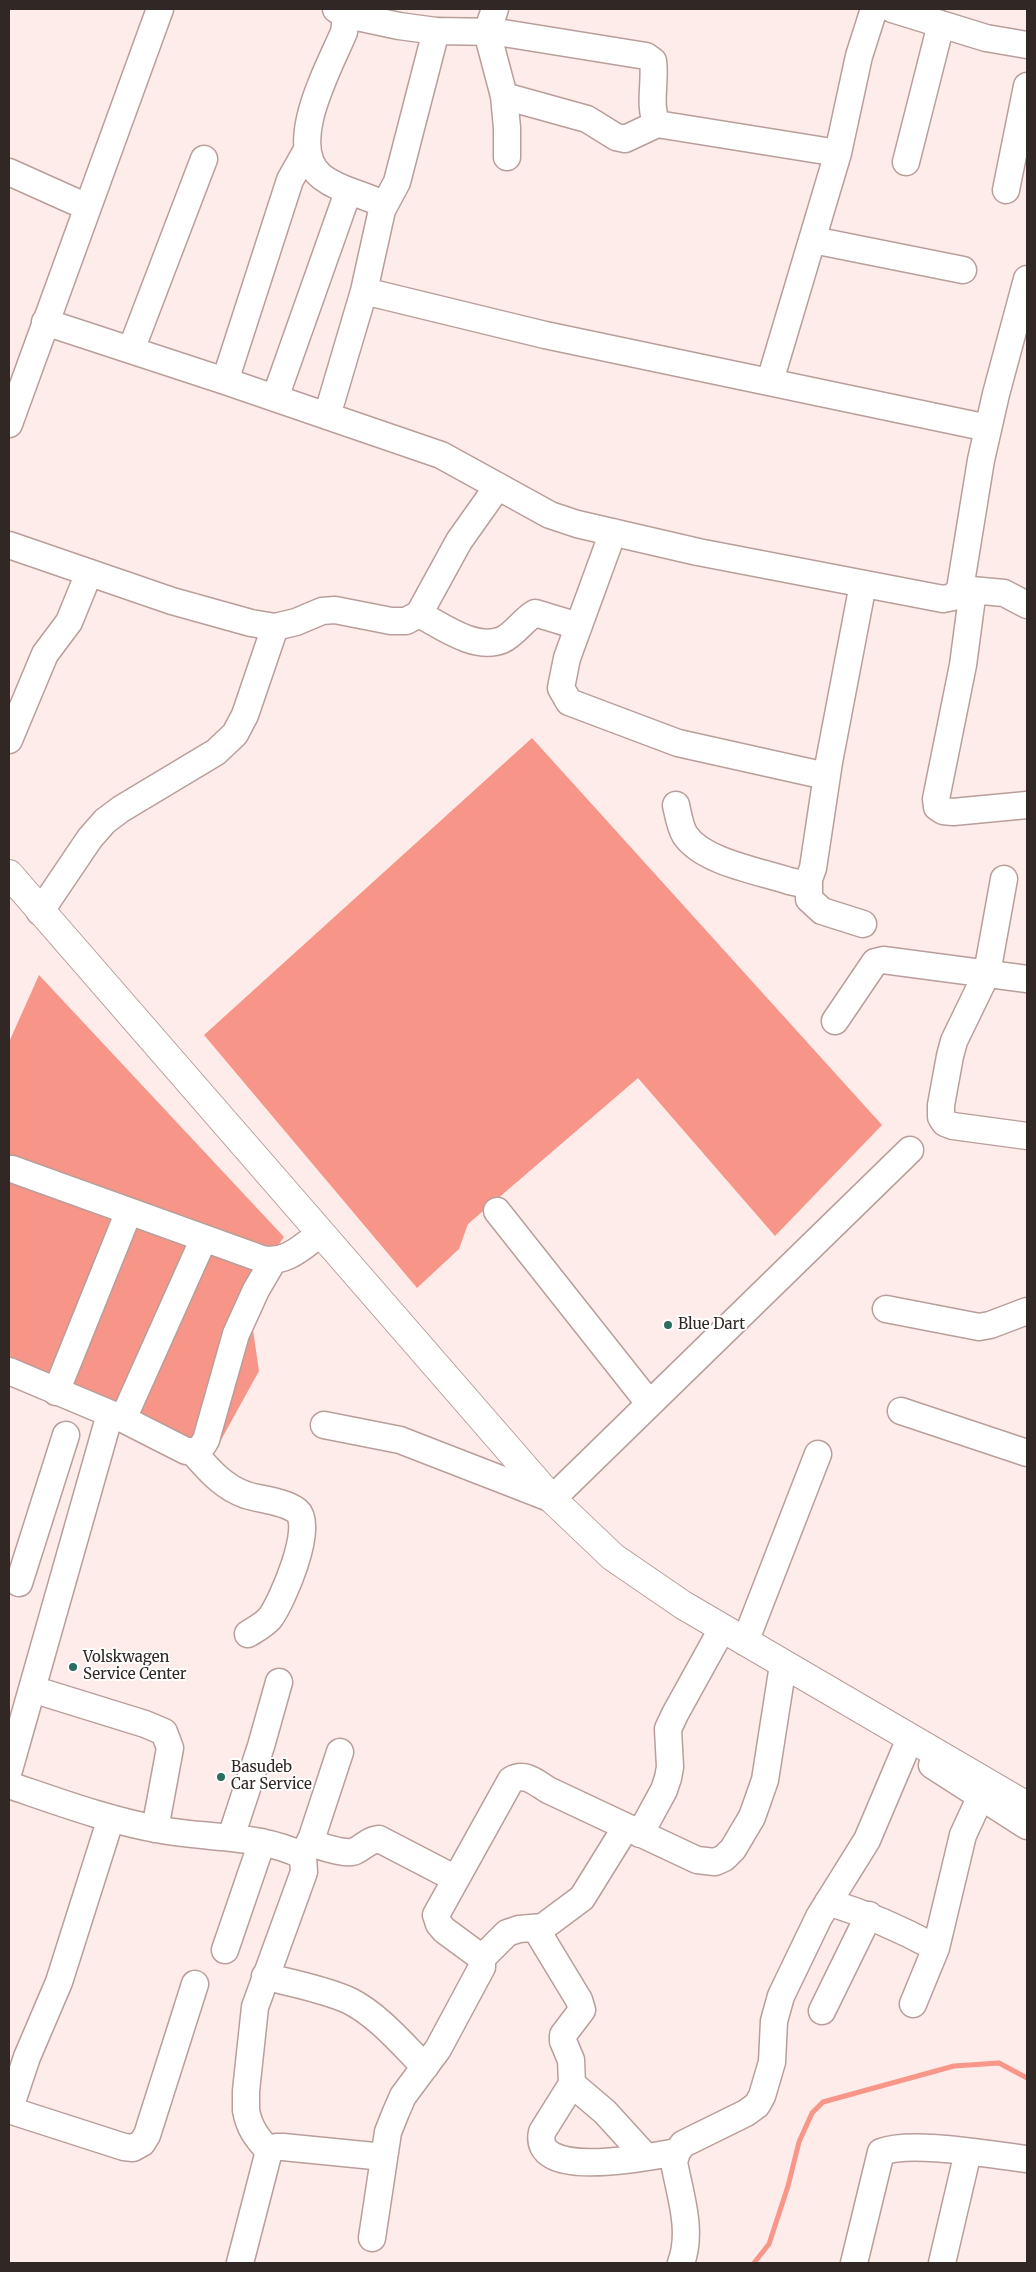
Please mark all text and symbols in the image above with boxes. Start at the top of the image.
place label: Blue Dart [678,1316,745,1334]
marker: Blue Dart [662,1319,674,1331]
place label: Volskwagen Service Center [83,1649,186,1684]
marker: Volskwagen Service Center [67,1661,79,1673]
place label: Basudeb Car Service [231,1759,312,1794]
marker: Basudeb Car Service [215,1771,227,1783]

